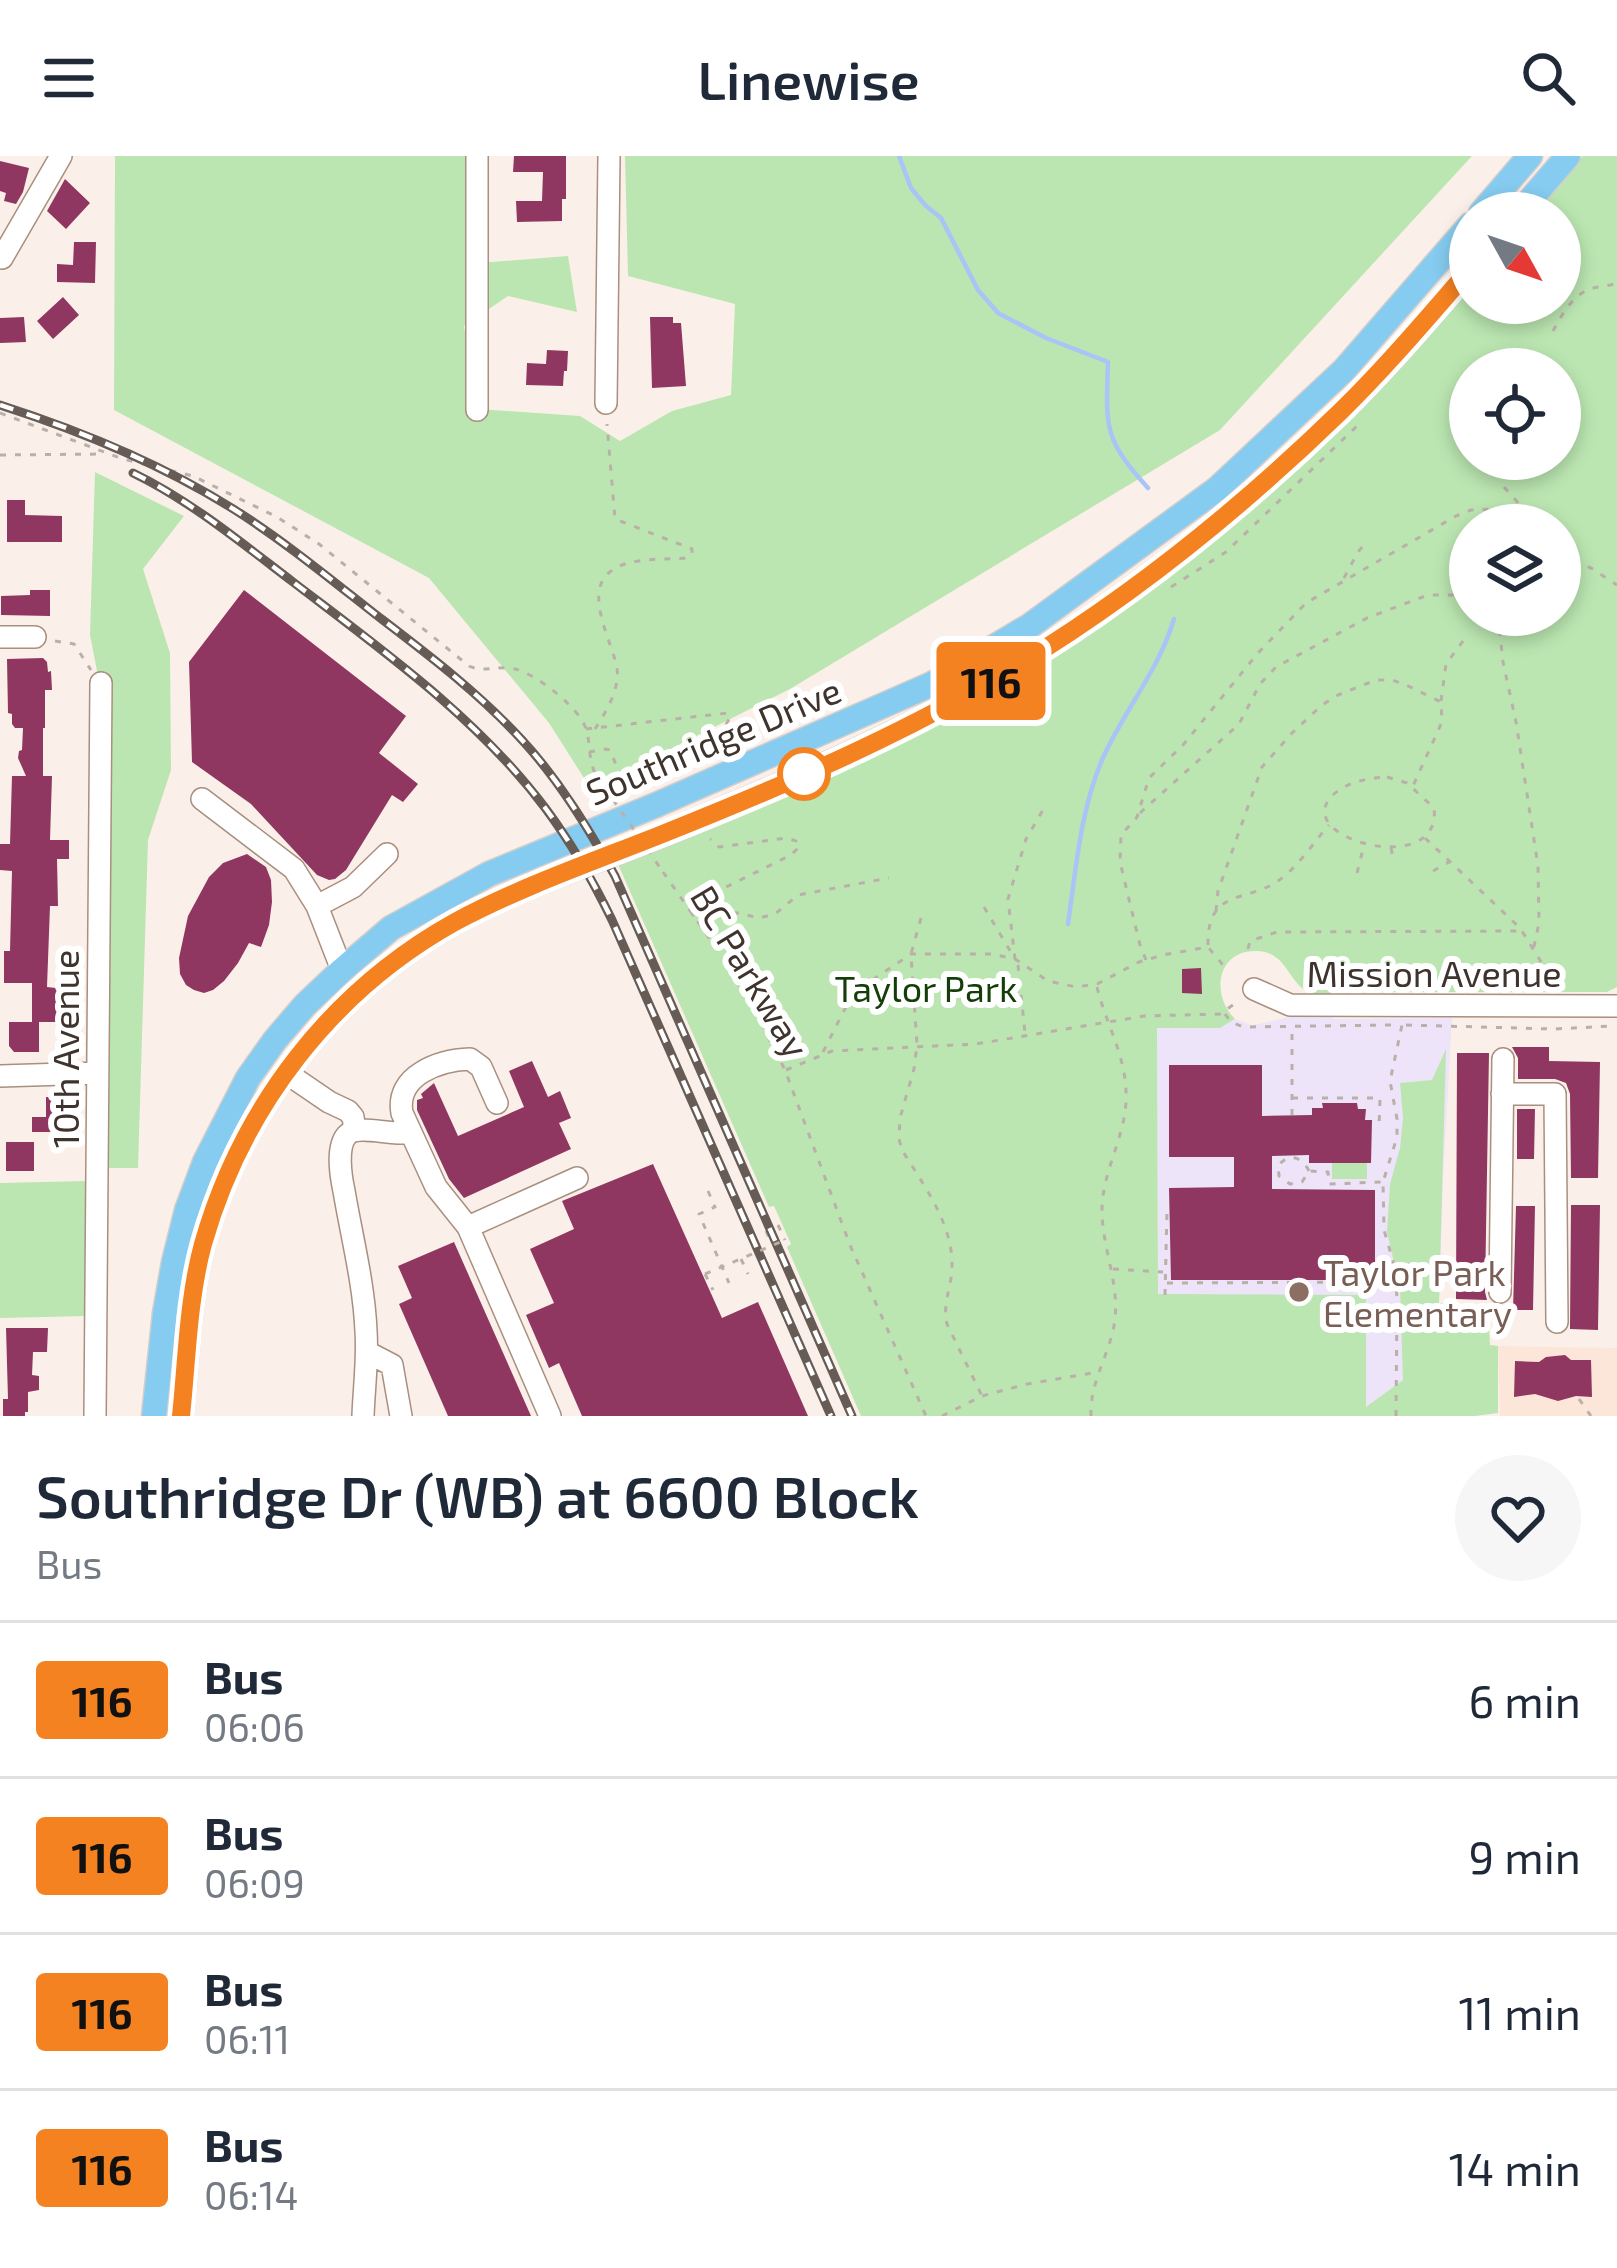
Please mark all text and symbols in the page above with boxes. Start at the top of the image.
icon: menu [36,45,102,111]
icon: search [1515,45,1581,111]
text: Linewise [698,46,919,111]
north arrow [1449,192,1581,324]
map controls [1449,192,1581,636]
button: locate [1449,348,1581,480]
button: layers [1449,504,1581,636]
line badge: 116 [922,642,1060,720]
text: 116 [960,656,1022,706]
street label: Southridge Drive [579,667,847,813]
unlabelled marker [779,749,829,799]
street label: BC Parkway [683,877,819,1065]
street label: 10th Avenue [43,950,86,1148]
street label: Mission Avenue [1306,951,1562,994]
park label: Taylor Park [835,966,1017,1009]
place label: Taylor Park Elementary [1323,1250,1512,1334]
marker: Taylor Park Elementary [1286,1279,1312,1305]
button: heart [1455,1455,1581,1581]
text: Southridge Dr (WB) at 6600 Block [36,1461,919,1529]
text: Bus [36,1540,102,1587]
text: Bus [204,1649,283,1703]
text: 6 min [1468,1673,1581,1727]
text: 116 [71,1675,133,1725]
text: 06:06 [204,1703,305,1750]
text: Bus [204,1805,283,1859]
text: 9 min [1468,1829,1581,1883]
text: 116 [71,1831,133,1881]
text: 06:09 [204,1859,305,1906]
text: Bus [204,1961,283,2015]
text: 11 min [1458,1985,1581,2039]
text: 116 [71,1987,133,2037]
text: 06:11 [204,2015,290,2062]
text: Bus [204,2117,283,2171]
text: 14 min [1449,2141,1581,2195]
text: 116 [71,2143,133,2193]
text: 06:14 [204,2171,299,2218]

